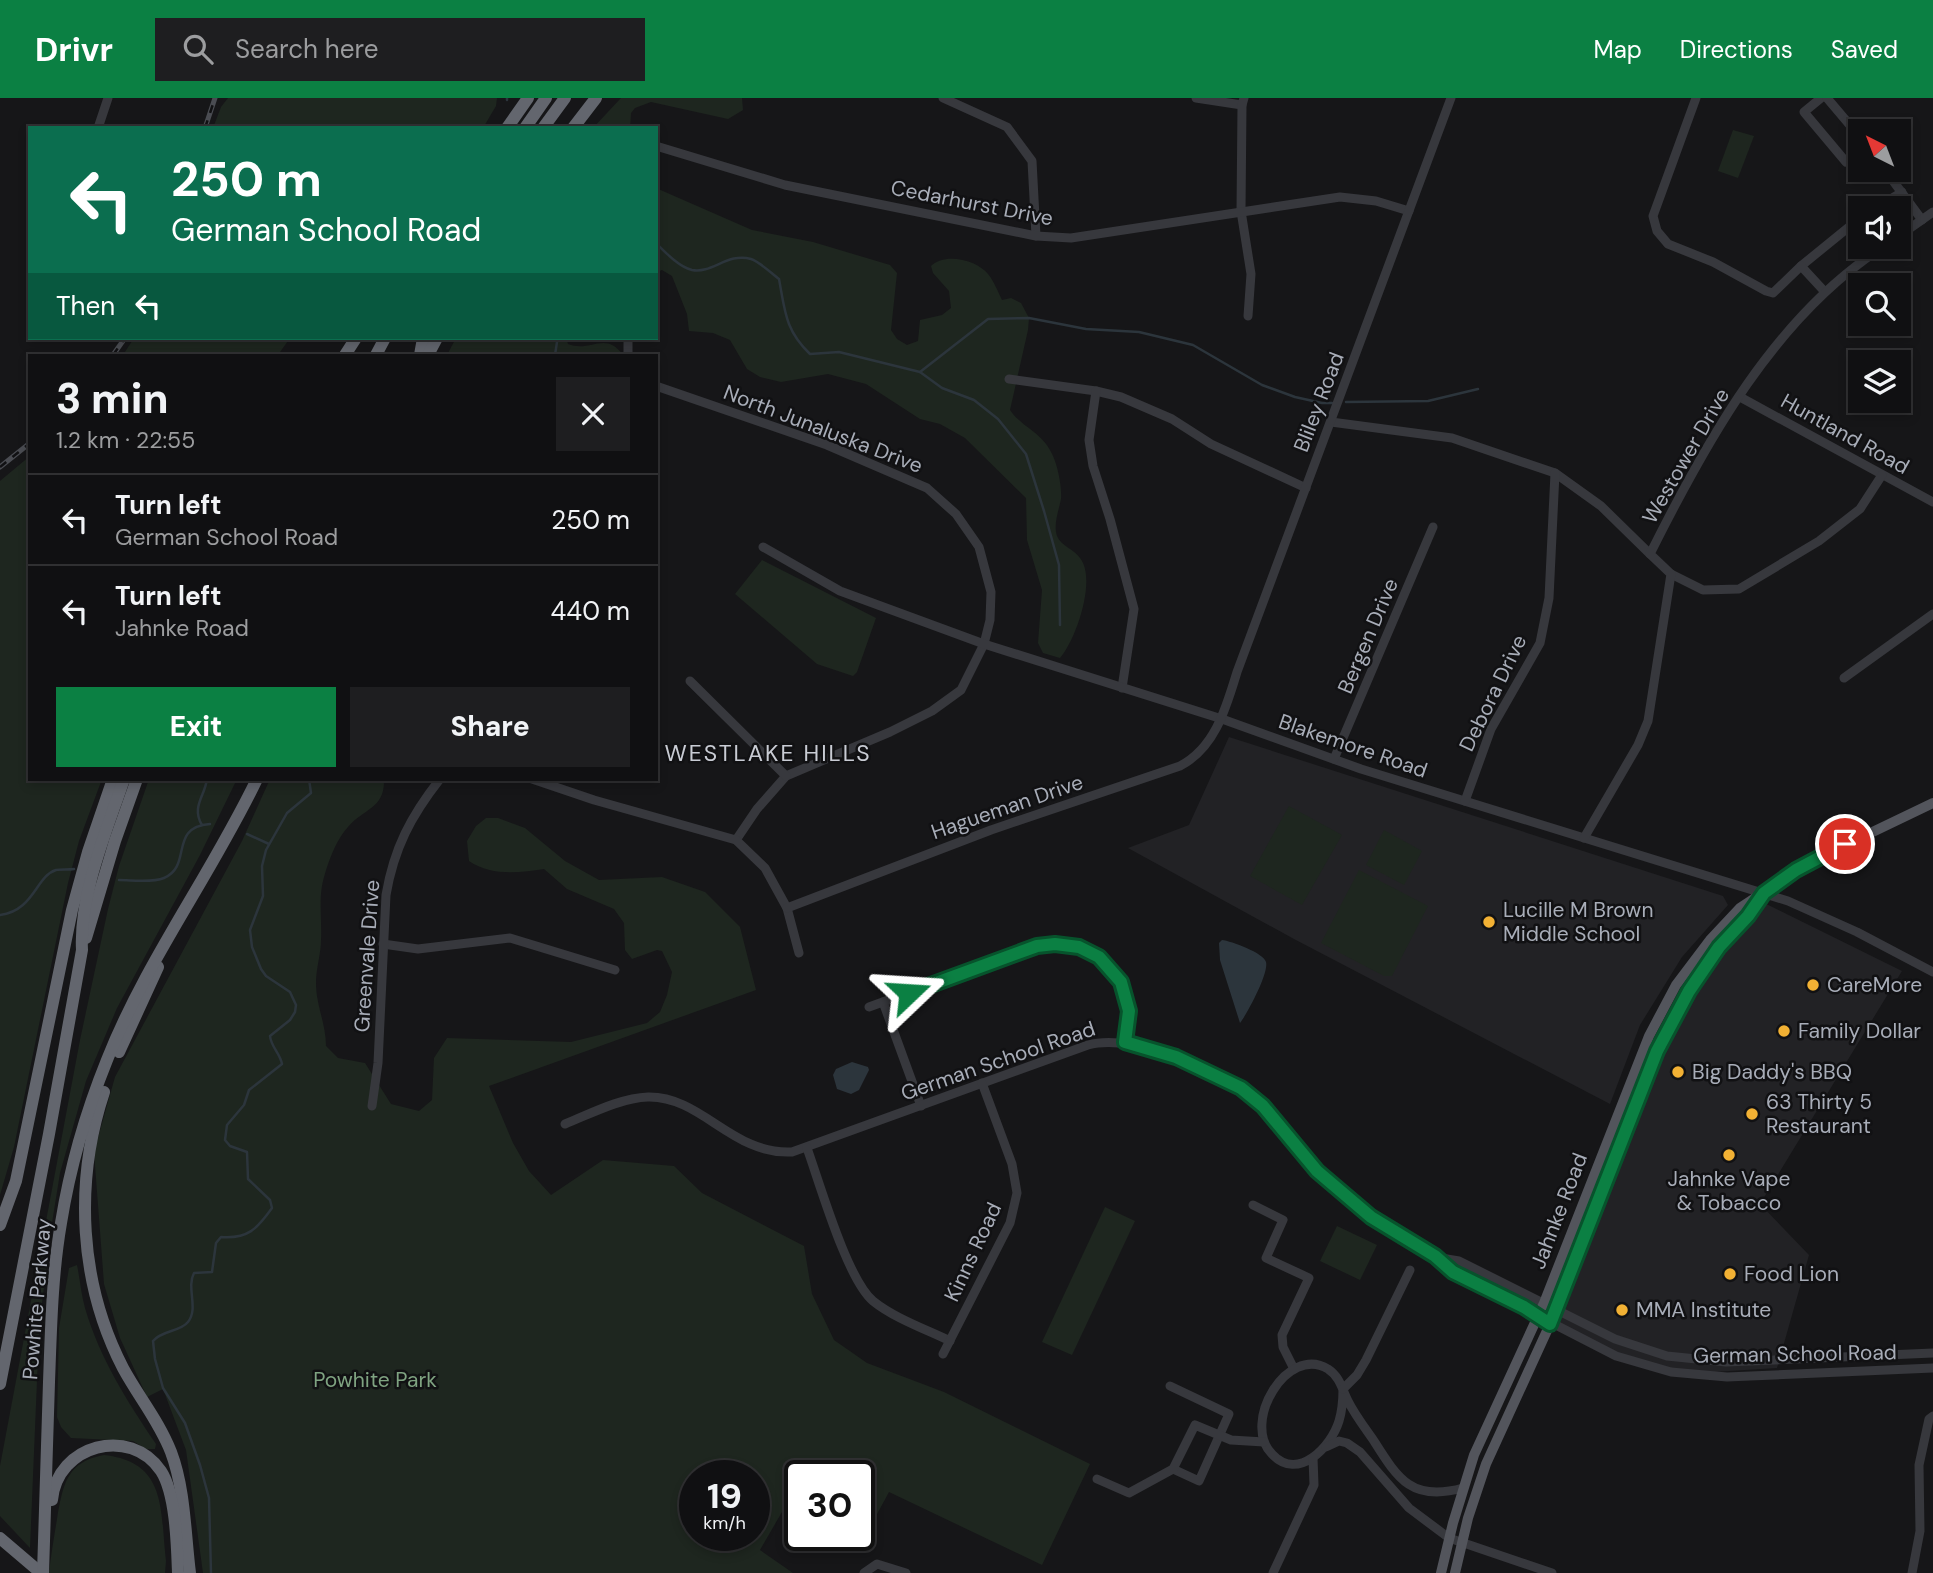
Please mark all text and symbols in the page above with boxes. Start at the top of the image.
search box [155,18,645,81]
text: Drivr [35,28,113,71]
icon: search [179,30,217,68]
text: Search here [235,32,378,66]
text: Map [1594,34,1642,65]
text: Directions [1680,34,1793,65]
text: Saved [1831,34,1898,65]
north arrow [1848,119,1911,182]
map controls [1848,119,1911,413]
text: 250 m [171,147,322,211]
icon: left [56,154,147,245]
street label: Cedarhurst Drive [888,174,1056,232]
button: sound [1848,196,1911,259]
text: German School Road [171,209,481,251]
button: search [1848,273,1911,336]
icon: left [129,287,167,325]
text: Then [56,289,115,323]
street label: Bliley Road [1287,348,1351,456]
button: layers [1848,350,1911,413]
text: 3 min [56,371,169,426]
button: close [556,377,630,451]
street label: North Junaluska Drive [719,378,927,480]
street label: Westower Drive [1636,383,1736,529]
street label: Huntland Road [1776,387,1914,481]
text: 1.2 km · 22:55 [56,425,195,455]
text: Turn left [115,488,222,522]
icon: left [56,501,94,539]
text: 250 m [551,503,630,537]
text: German School Road [115,522,338,552]
street label: Bergen Drive [1331,574,1405,698]
text: Turn left [115,579,222,613]
icon: left [56,592,94,630]
text: 440 m [551,594,630,628]
text: Jahnke Road [115,613,249,643]
street label: Debora Drive [1453,630,1533,756]
button: Exit [56,687,336,767]
button: Share [350,687,630,767]
street label: Blakemore Road [1275,707,1431,785]
district label: WESTLAKE HILLS [665,738,872,768]
street label: Hagueman Drive [927,768,1087,846]
pin [1815,814,1875,874]
icon: arrive [1826,825,1864,863]
street label: Greenvale Drive [348,879,386,1033]
place label: Lucille M Brown Middle School [1503,896,1653,948]
marker: Lucille M Brown Middle School [1481,914,1497,930]
position arrow [872,956,946,1030]
place label: CareMore [1827,971,1922,999]
marker: CareMore [1805,977,1821,993]
street label: German School Road [897,1015,1099,1107]
place label: Family Dollar [1798,1017,1921,1045]
marker: Family Dollar [1776,1023,1792,1039]
place label: Big Daddy's BBQ [1692,1058,1852,1086]
marker: Big Daddy's BBQ [1670,1064,1686,1080]
place label: 63 Thirty 5 Restaurant [1766,1088,1872,1140]
marker: 63 Thirty 5 Restaurant [1744,1106,1760,1122]
marker: Jahnke Vape & Tobacco [1721,1147,1737,1163]
street label: Jahnke Road [1524,1149,1594,1273]
place label: Jahnke Vape & Tobacco [1668,1165,1790,1217]
street label: Kinns Road [938,1198,1008,1306]
street label: Powhite Parkway [16,1217,58,1381]
place label: Food Lion [1744,1260,1839,1288]
marker: Food Lion [1722,1266,1738,1282]
place label: MMA Institute [1636,1296,1771,1324]
marker: MMA Institute [1614,1302,1630,1318]
street label: German School Road [1693,1338,1897,1370]
park label: Powhite Park [313,1366,437,1394]
speed limit sign: 30 [784,1460,875,1551]
text: 19 [707,1473,742,1519]
text: km/h [703,1511,746,1535]

